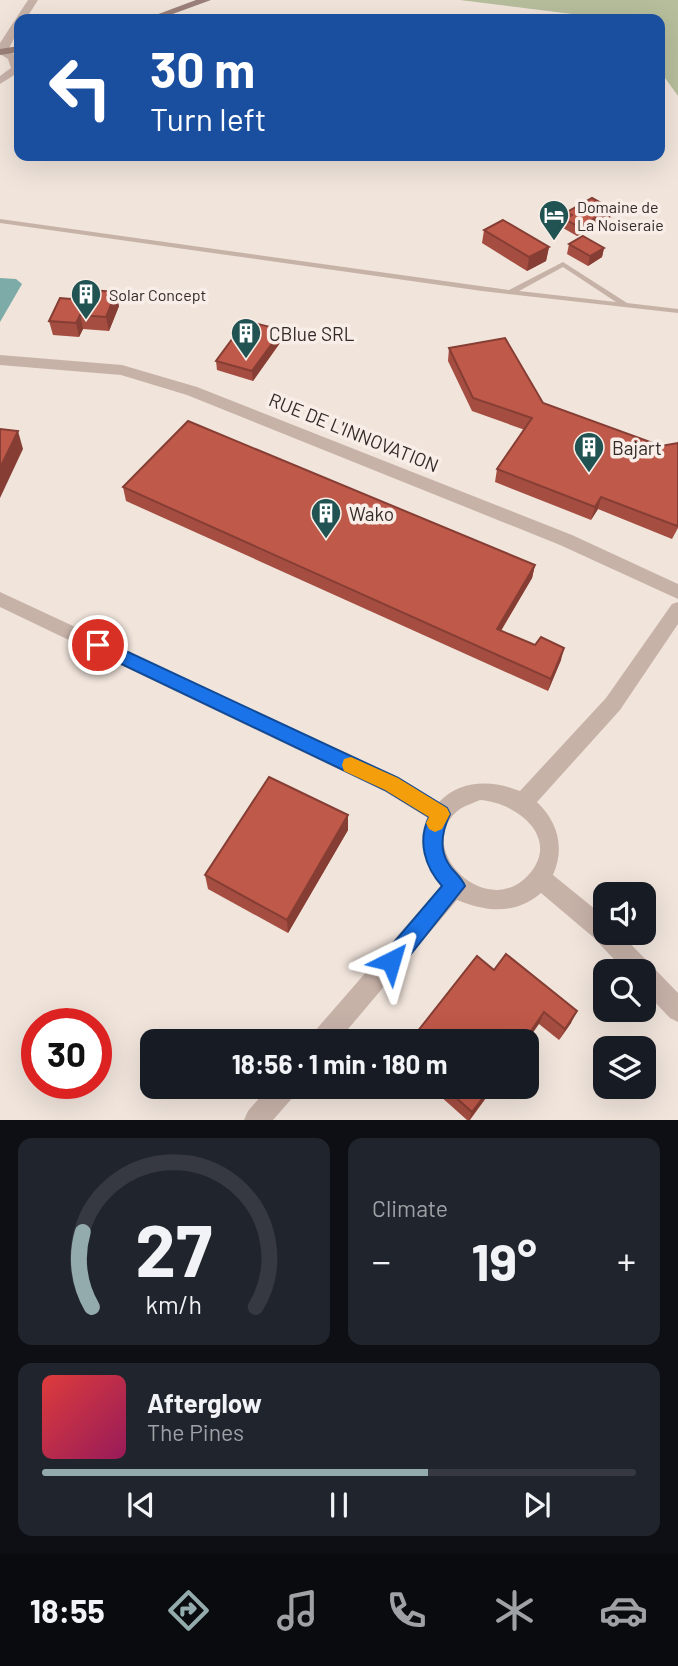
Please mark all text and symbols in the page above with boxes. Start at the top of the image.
text: 30 m [150,39,255,98]
icon: left [35,42,126,133]
text: Turn left [150,99,267,137]
place label: Domaine de La Noiseraie [577,197,664,234]
hotel icon: Domaine de La Noiseraie [537,198,571,242]
building icon: Solar Concept [69,277,103,321]
place label: Solar Concept [109,285,206,304]
building icon: CBlue SRL [229,316,263,360]
place label: CBlue SRL [269,322,355,345]
street label: RUE DE L'INNOVATION [266,387,442,477]
building icon: Bajart [572,430,606,474]
place label: Bajart [612,436,662,459]
building icon: Wako [309,496,343,540]
place label: Wako [349,502,394,525]
pin [68,615,128,675]
icon: arrive [79,626,117,664]
map controls [593,882,656,1099]
button: sound [593,882,656,945]
position arrow [354,924,428,998]
button: search [593,959,656,1022]
speed limit sign: 30 [21,1008,112,1099]
button: layers [593,1036,656,1099]
text: 18:56 · 1 min · 180 m [232,1048,447,1079]
text: Climate [372,1194,448,1222]
text: 27 [136,1205,212,1293]
text: 19° [471,1229,537,1291]
text: − [372,1237,391,1283]
text: + [617,1237,636,1283]
text: km/h [146,1289,202,1319]
text: Afterglow [147,1387,262,1418]
text: The Pines [147,1418,244,1446]
icon: previous [122,1486,160,1524]
icon: pause [320,1486,358,1524]
icon: next [518,1486,556,1524]
icon: directions [164,1586,213,1635]
icon: music [273,1586,322,1635]
icon: phone [382,1586,431,1635]
icon: climate [490,1586,539,1635]
icon: car [599,1586,648,1635]
text: 18:55 [30,1591,105,1629]

